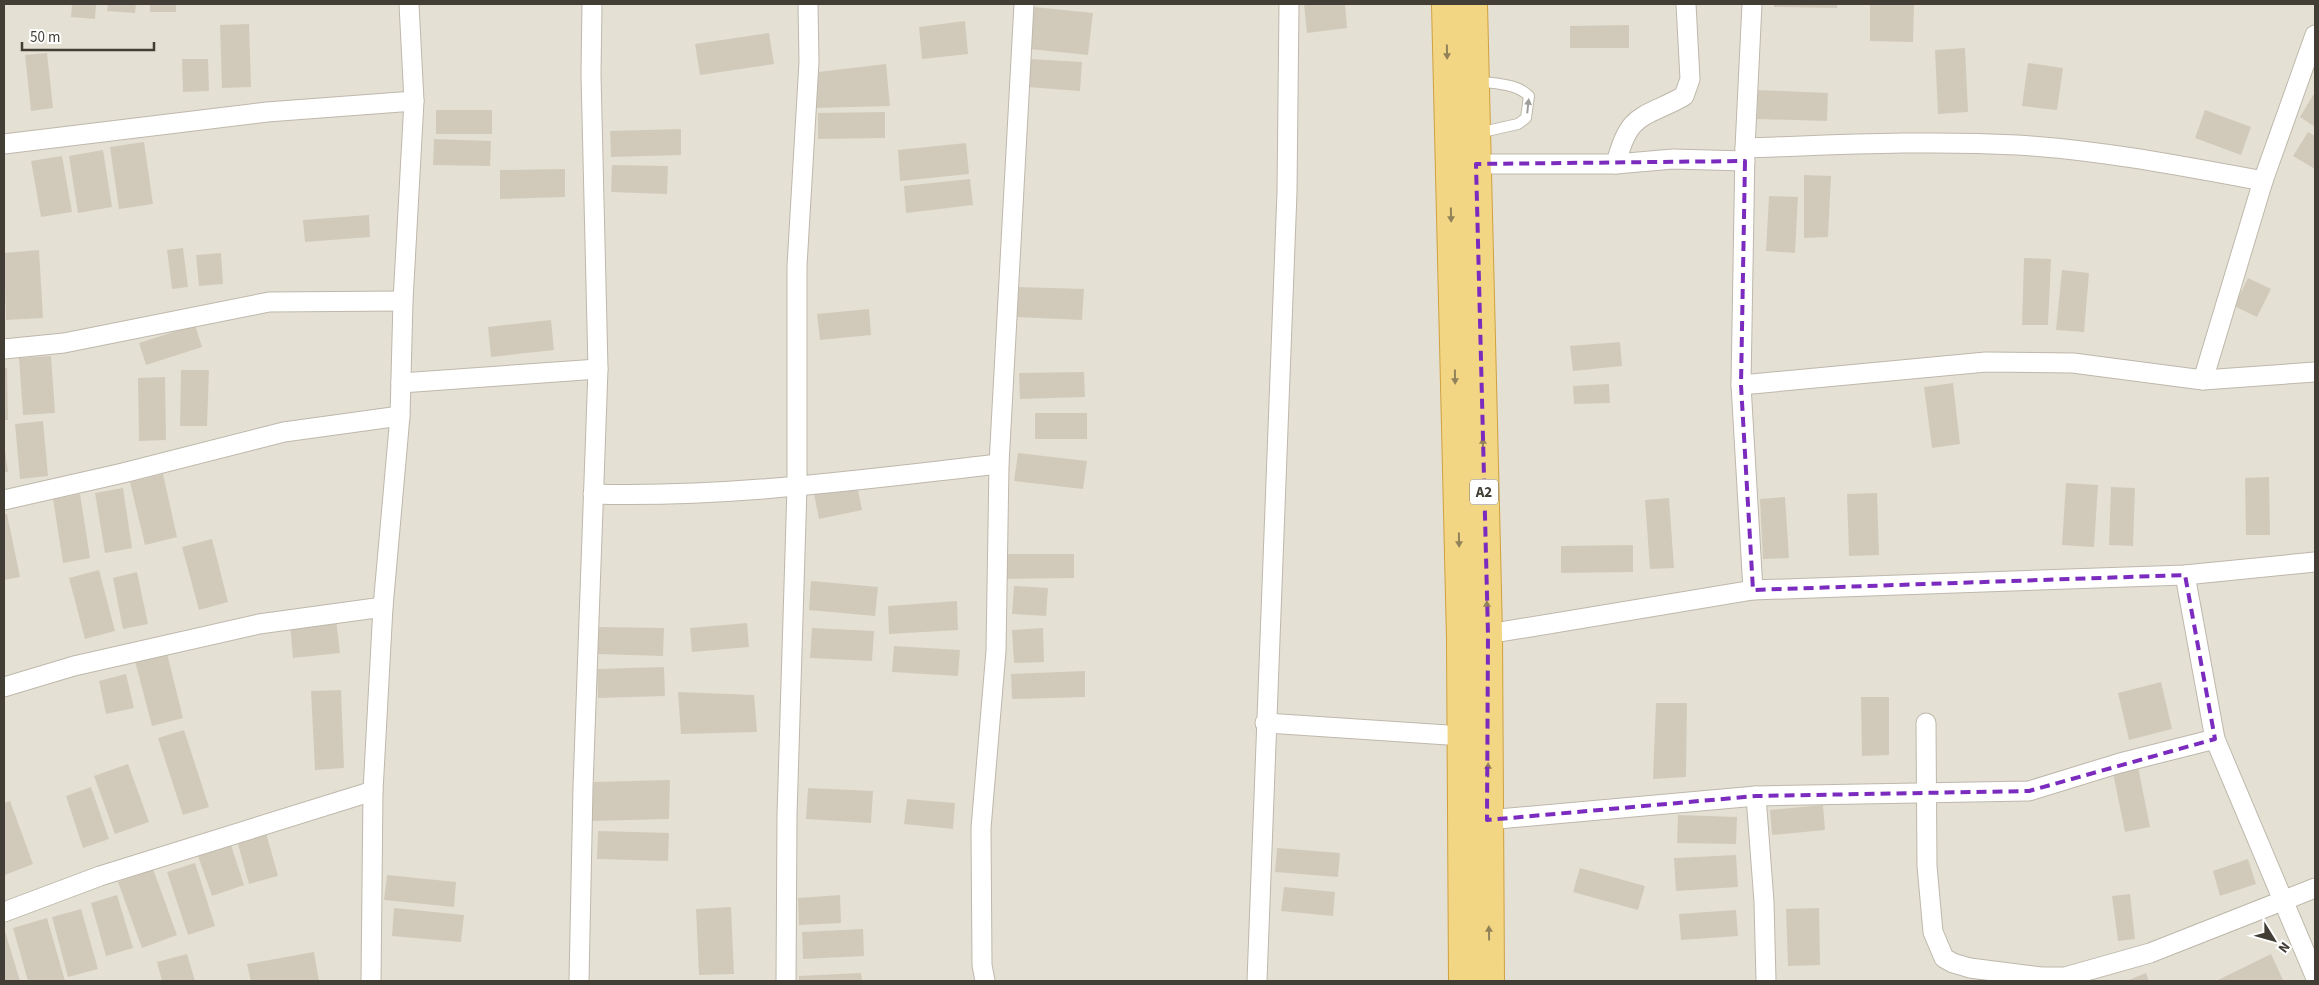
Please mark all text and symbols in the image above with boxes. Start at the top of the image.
scale bar [22,20,155,52]
text: 50 m [30,27,60,48]
one-way arrow [1443,45,1451,61]
one-way arrow [1524,98,1532,114]
one-way arrow [1447,207,1455,223]
one-way arrow [1451,370,1459,386]
one-way arrow [1479,437,1487,453]
road number: A2 [1470,480,1498,504]
one-way arrow [1455,532,1463,548]
one-way arrow [1483,599,1491,615]
one-way arrow [1485,762,1493,778]
north arrow [2249,915,2299,965]
one-way arrow [1485,924,1493,940]
text: N [2273,937,2294,957]

